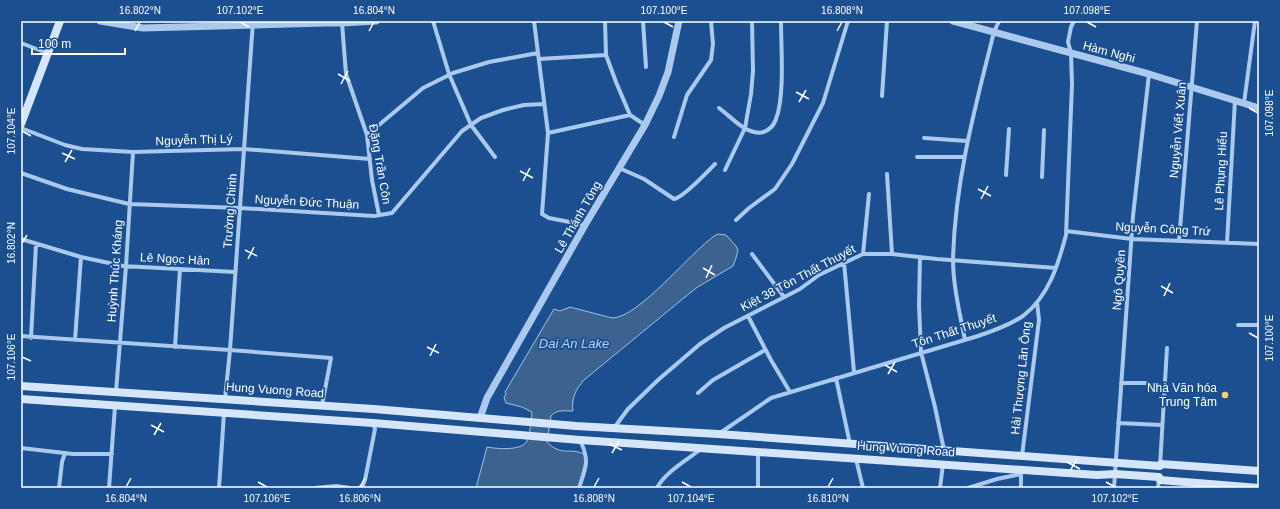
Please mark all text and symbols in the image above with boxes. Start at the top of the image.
text: 16.802°N [119,5,161,16]
text: 107.102°E [217,5,264,16]
text: 16.804°N [353,5,395,16]
text: 107.100°E [641,5,688,16]
text: 16.808°N [821,5,863,16]
text: 107.098°E [1064,5,1111,16]
scale bar [32,30,125,56]
text: 100 m [38,37,71,51]
street label: Hàm Nghi [1081,38,1137,66]
street label: Nguyễn Viết Xuân [1166,81,1189,179]
text: 107.098°E [1264,89,1275,136]
text: 107.104°E [6,107,17,154]
street label: Đặng Trần Côn [366,123,394,205]
street label: Nguyễn Thị Lý [155,131,233,148]
street label: Lê Phụng Hiểu [1212,131,1230,211]
street label: Trường Chinh [220,173,240,249]
street label: Lê Thánh Tông [552,178,604,256]
street label: Nguyễn Đức Thuận [254,191,360,212]
street label: Huỳnh Thúc Kháng [104,219,126,323]
street label: Nguyễn Công Trứ [1115,219,1211,238]
text: 16.802°N [6,222,17,264]
street label: Kiệt 38 Tôn Thất Thuyết [738,241,858,314]
street label: Ngô Quyền [1110,249,1128,311]
street label: Lê Ngọc Hân [140,250,210,268]
street label: Tôn Thất Thuyết [910,311,998,351]
text: 107.100°E [1264,314,1275,361]
street label: Hải Thượng Lãn Ông [1007,321,1034,435]
text: 107.106°E [6,333,17,380]
water label: Dai An Lake [539,336,609,351]
street label: Hung Vuong Road [225,380,325,400]
place label: Nhà Văn hóa Trung Tâm [1147,381,1217,409]
marker: Nhà Văn hóa Trung Tâm [1220,390,1230,400]
street label: Hung Vuong Road [856,439,956,459]
text: 16.804°N [105,493,147,504]
text: 107.106°E [244,493,291,504]
text: 16.806°N [339,493,381,504]
text: 16.808°N [573,493,615,504]
text: 107.104°E [668,493,715,504]
text: 16.810°N [807,493,849,504]
text: 107.102°E [1092,493,1139,504]

